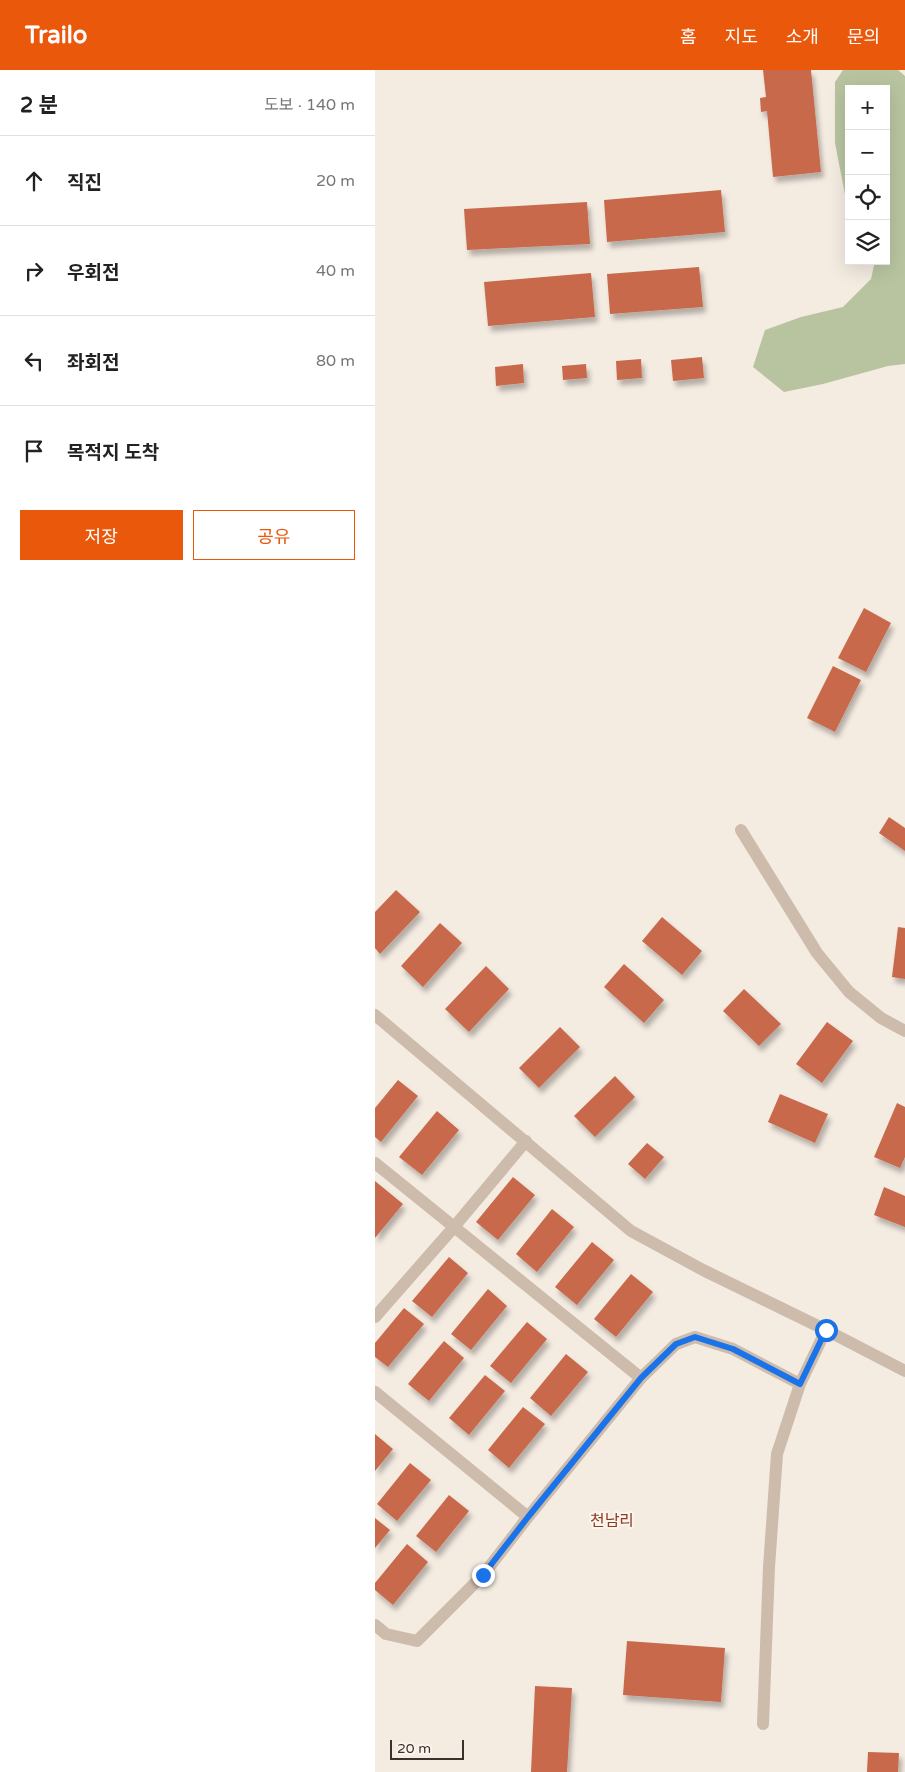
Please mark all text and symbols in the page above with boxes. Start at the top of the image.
text: Trailo [25,21,87,50]
text: 홈 [680,26,697,48]
text: 지도 [725,26,758,48]
text: 소개 [786,26,819,48]
text: 문의 [847,26,880,48]
map controls [845,85,890,265]
button: + [845,85,890,130]
text: 2 분 [20,93,58,118]
text: 도보 · 140 m [264,95,355,115]
button: − [845,130,890,175]
icon: ahead [20,167,48,195]
text: 20 m [316,171,355,191]
text: 직진 [67,172,102,194]
button: locate [845,175,890,220]
button: layers [845,220,890,265]
icon: right [20,257,48,285]
text: 40 m [316,261,355,281]
text: 우회전 [67,262,119,284]
icon: left [20,347,48,375]
text: 80 m [316,351,355,371]
text: 좌회전 [67,352,119,374]
icon: arrive [20,437,48,465]
text: 목적지 도착 [67,442,159,464]
button: 저장 [20,510,183,560]
button: 공유 [193,510,355,560]
route start [815,1319,838,1342]
district label: 천남리 [590,1511,634,1531]
route end [472,1564,495,1587]
scale bar [390,1737,464,1760]
text: 20 m [397,1740,431,1757]

